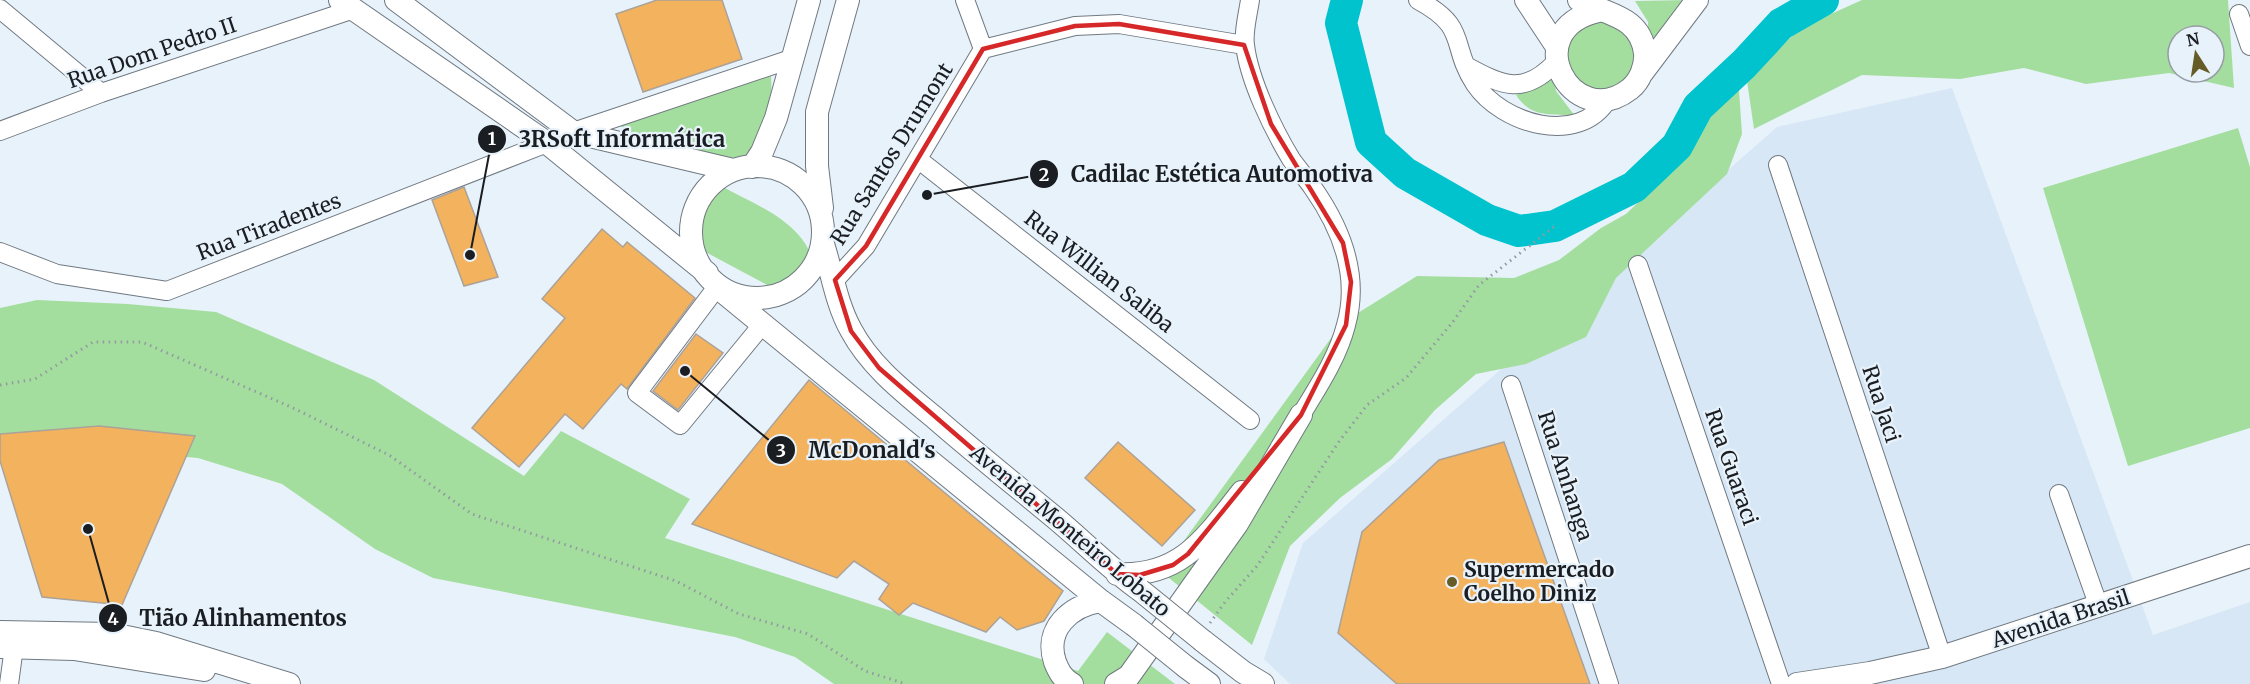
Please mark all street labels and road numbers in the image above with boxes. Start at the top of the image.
street label: Rua Dom Pedro II [64,11,240,94]
street label: Rua Santos Drumont [825,58,959,250]
street label: Rua Tiradentes [193,187,345,266]
street label: Rua Willian Saliba [1019,205,1180,338]
street label: Rua Jaci [1856,362,1907,446]
street label: Rua Guaraci [1699,405,1764,529]
street label: Rua Anhanga [1532,407,1599,544]
street label: Avenida Monteiro Lobato [964,438,1176,622]
street label: Avenida Brasil [1987,583,2134,654]

